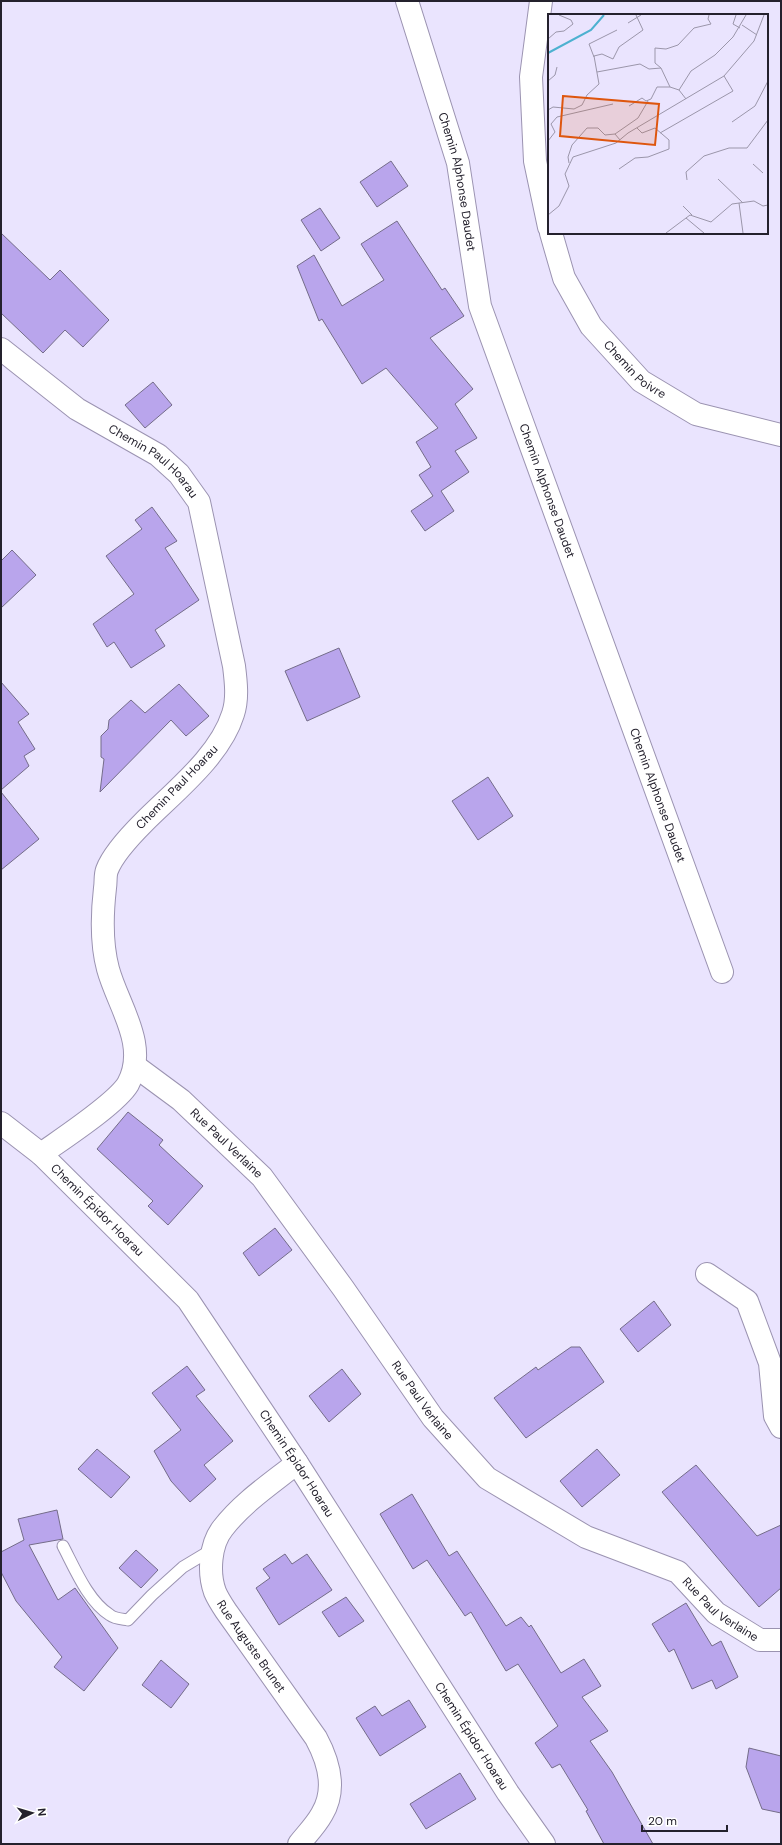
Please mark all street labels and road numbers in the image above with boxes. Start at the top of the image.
street label: Chemin Alphonse Daudet [435,110,479,252]
street label: Chemin Poivre [600,337,669,402]
street label: Chemin Paul Hoarau [105,420,202,501]
street label: Chemin Alphonse Daudet [515,421,579,560]
street label: Chemin Alphonse Daudet [626,726,690,865]
street label: Chemin Paul Hoarau [132,741,222,833]
street label: Rue Paul Verlaine [187,1105,266,1182]
street label: Chemin Épidor Hoarau [47,1160,147,1260]
street label: Rue Paul Verlaine [388,1358,457,1443]
street label: Chemin Épidor Hoarau [256,1407,338,1520]
street label: Rue Paul Verlaine [679,1574,762,1645]
street label: Rue Auguste Brunet [213,1597,289,1696]
street label: Chemin Épidor Hoarau [431,1679,512,1793]

